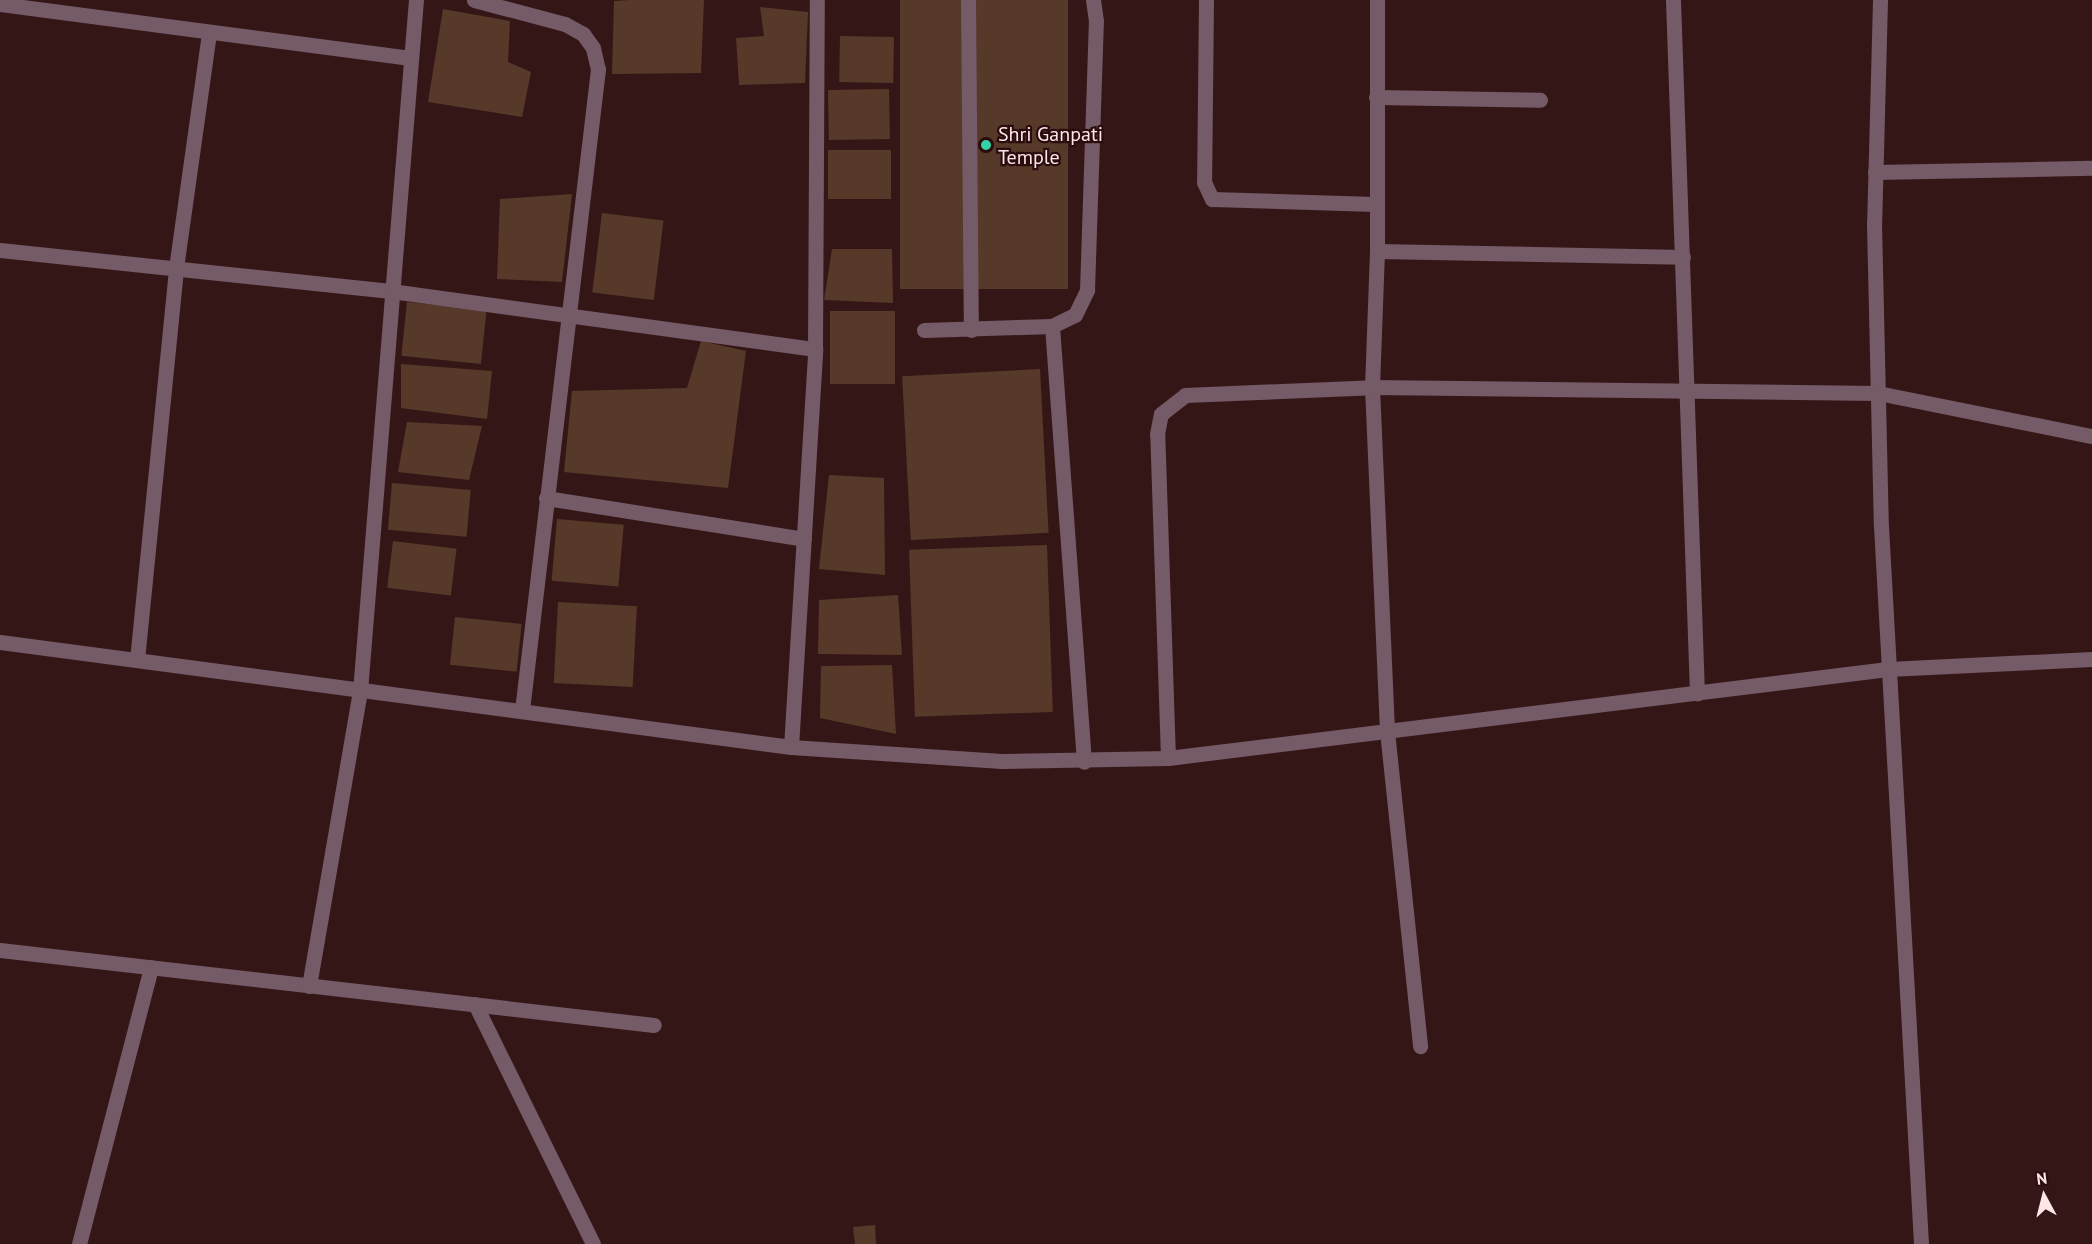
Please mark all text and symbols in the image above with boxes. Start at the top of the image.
place label: Shri Ganpati Temple [998,122,1103,169]
marker: Shri Ganpati Temple [979,138,993,152]
north arrow [2014,1166,2074,1226]
text: N [2035,1168,2048,1189]

